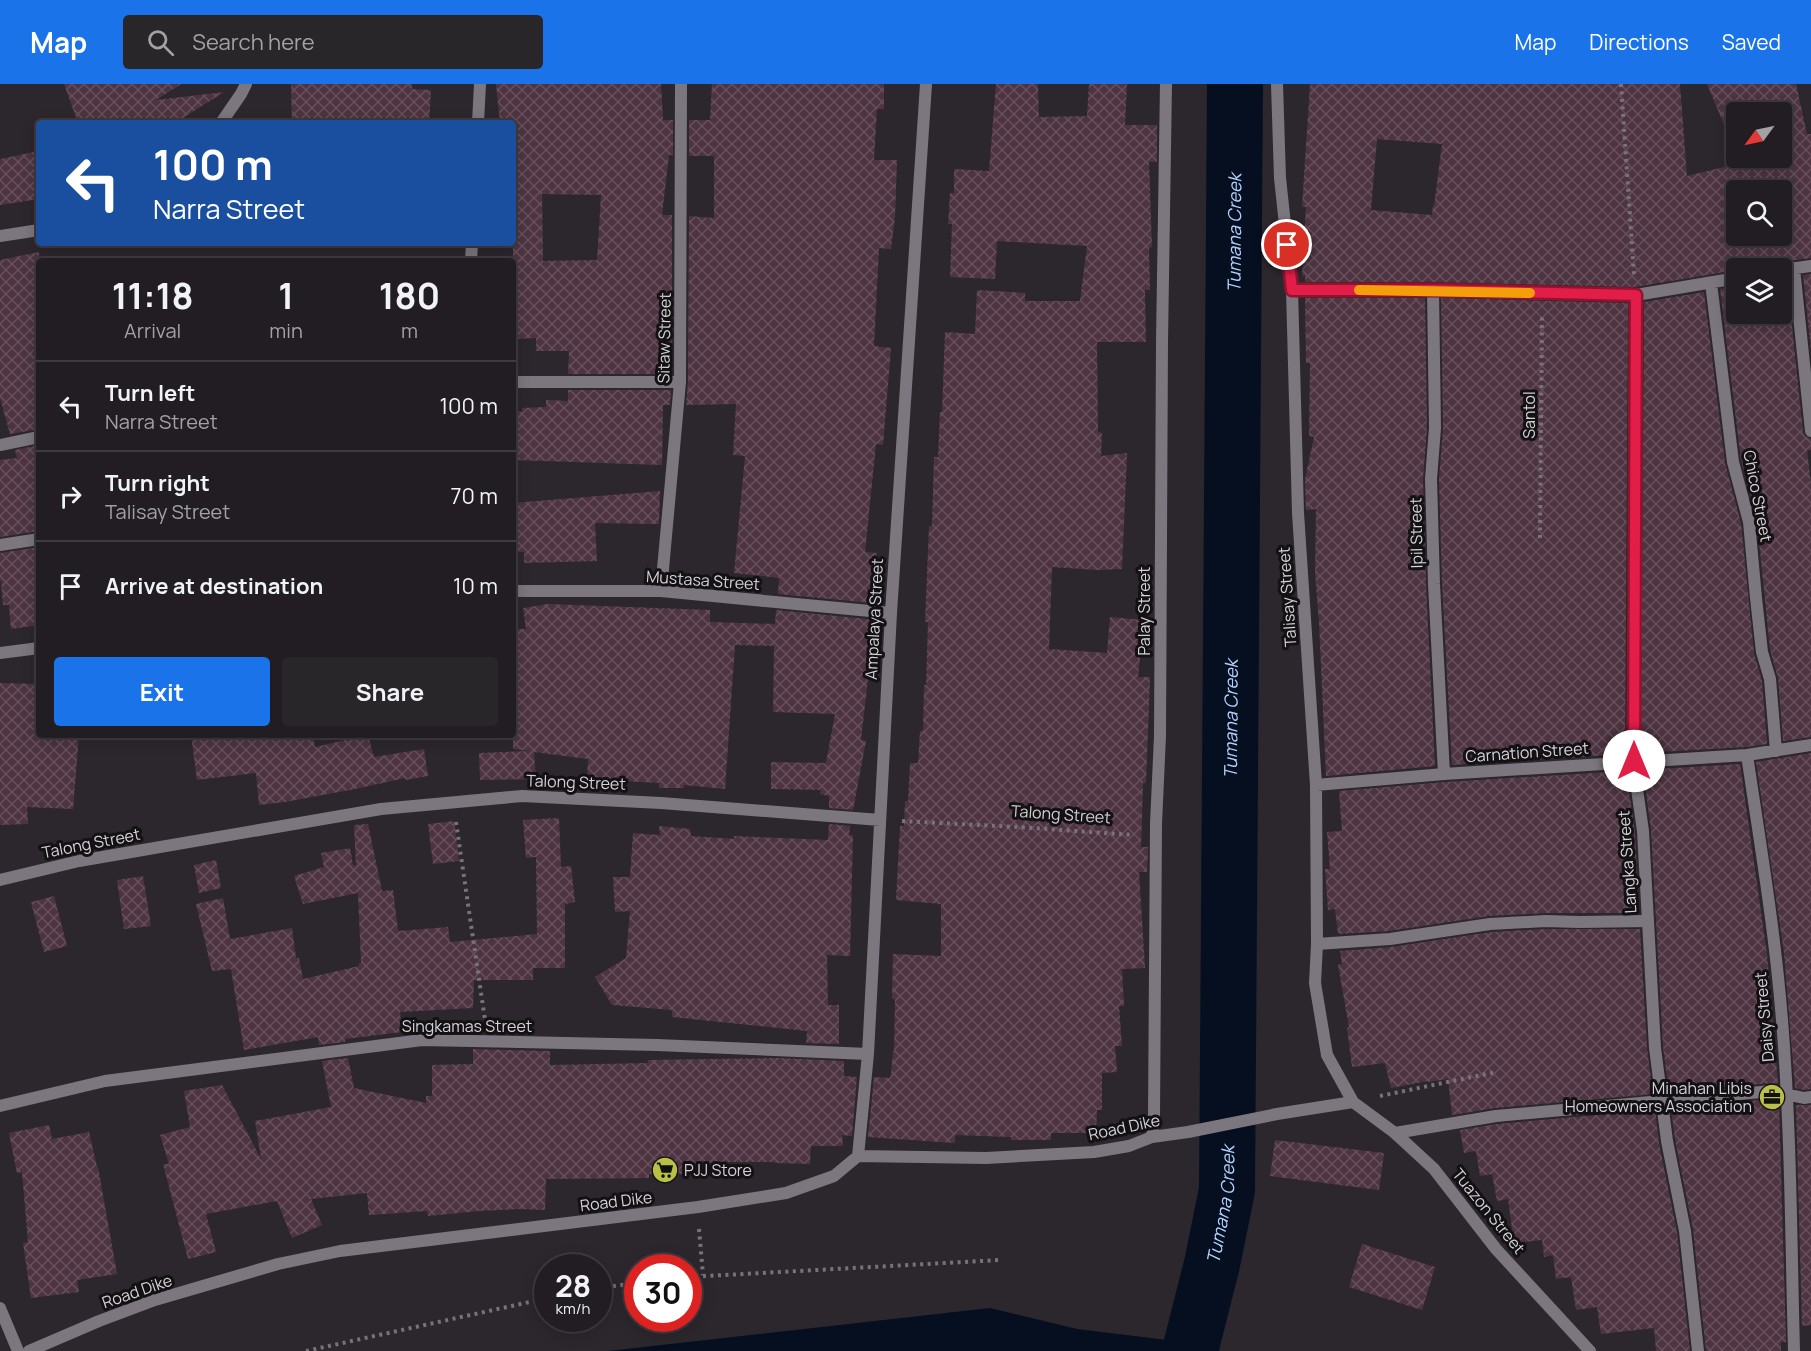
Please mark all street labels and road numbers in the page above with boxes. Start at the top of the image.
street label: Sitaw Street [652,292,676,384]
street label: Santol [1518,391,1540,439]
street label: Chico Street [1738,448,1778,544]
street label: Ipil Street [1404,497,1428,569]
street label: Talisay Street [1273,546,1301,648]
street label: Ampalaya Street [860,558,888,680]
street label: Mustasa Street [645,565,761,595]
street label: Palay Street [1133,567,1155,655]
street label: Carnation Street [1464,737,1590,767]
street label: Talong Street [526,769,626,795]
street label: Talong Street [1011,800,1111,828]
street label: Langka Street [1612,810,1642,914]
street label: Talong Street [40,823,142,863]
street label: Daisy Street [1749,971,1779,1063]
street label: Singkamas Street [402,1015,532,1037]
street label: Road Dike [1086,1109,1162,1145]
street label: Tuazon Street [1448,1164,1530,1258]
street label: Road Dike [579,1186,653,1216]
street label: Road Dike [99,1269,175,1313]

